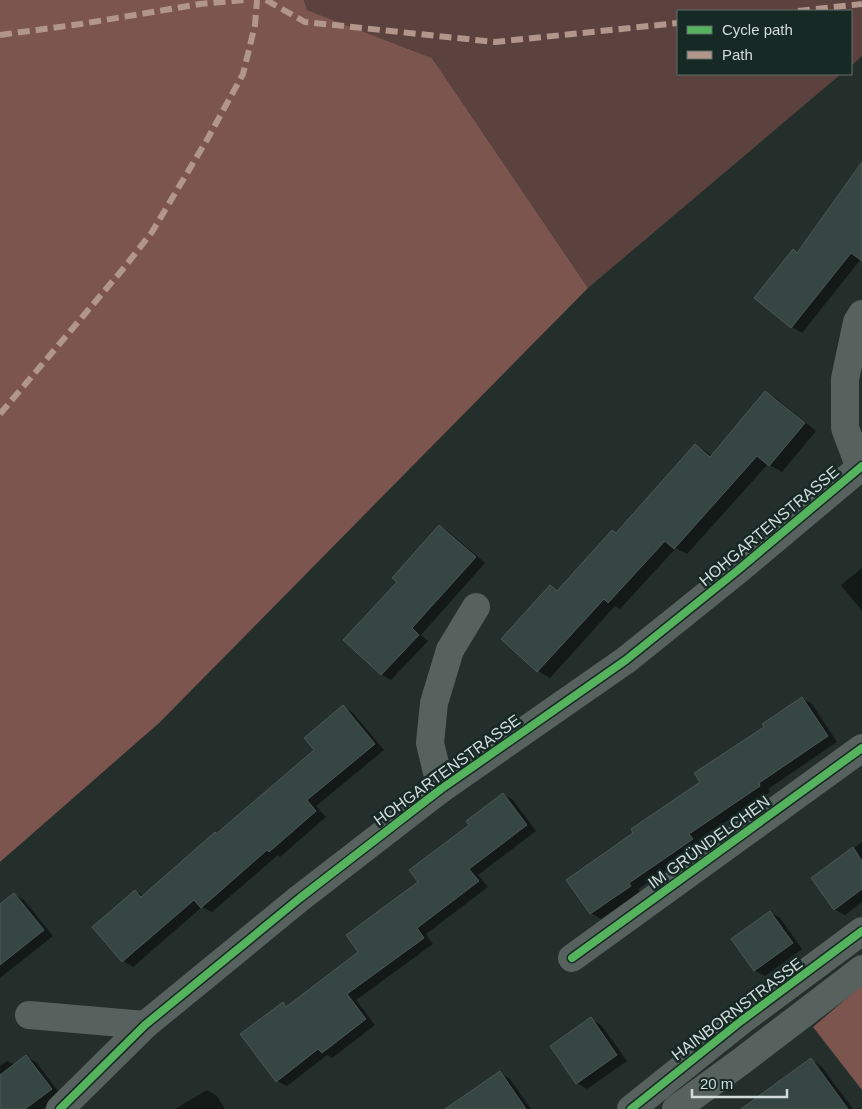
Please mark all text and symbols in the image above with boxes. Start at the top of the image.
legend [677,10,852,75]
text: Cycle path [722,21,793,38]
text: Path [722,46,753,63]
street label: HOHGARTENSTRASSE [696,463,842,589]
street label: HOHGARTENSTRASSE [371,711,523,829]
street label: IM GRÜNDELCHEN [645,792,773,892]
street label: HAINBORNSTRASSE [668,954,806,1064]
scale bar [692,1066,787,1098]
text: 20 m [700,1075,733,1092]

